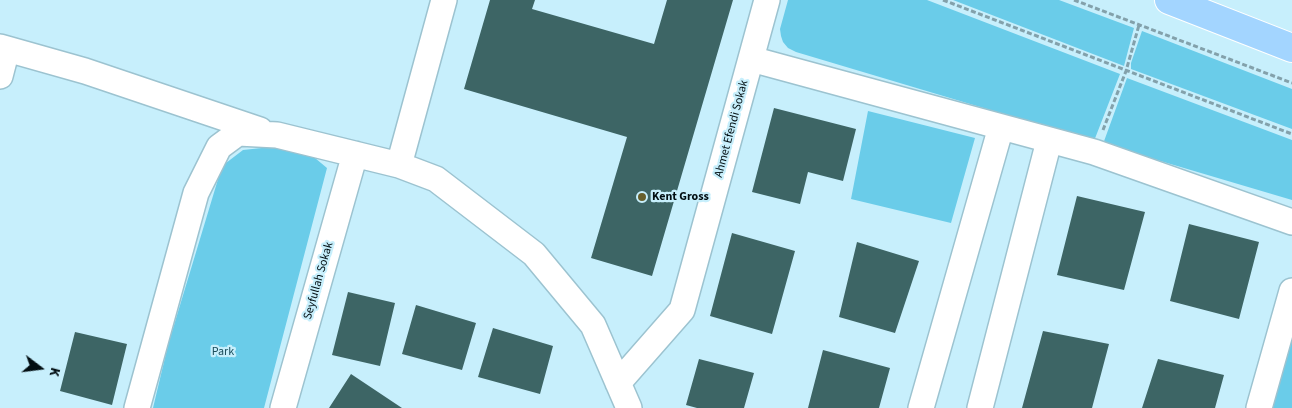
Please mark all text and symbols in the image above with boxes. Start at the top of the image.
street label: Ahmet Efendi Sokak [712,79,752,179]
place label: Kent Gross [652,190,709,204]
marker: Kent Gross [636,191,648,203]
street label: Seyfullah Sokak [301,241,337,321]
north arrow [15,343,65,393]
park label: Park [212,345,234,359]
text: K [44,365,65,379]

